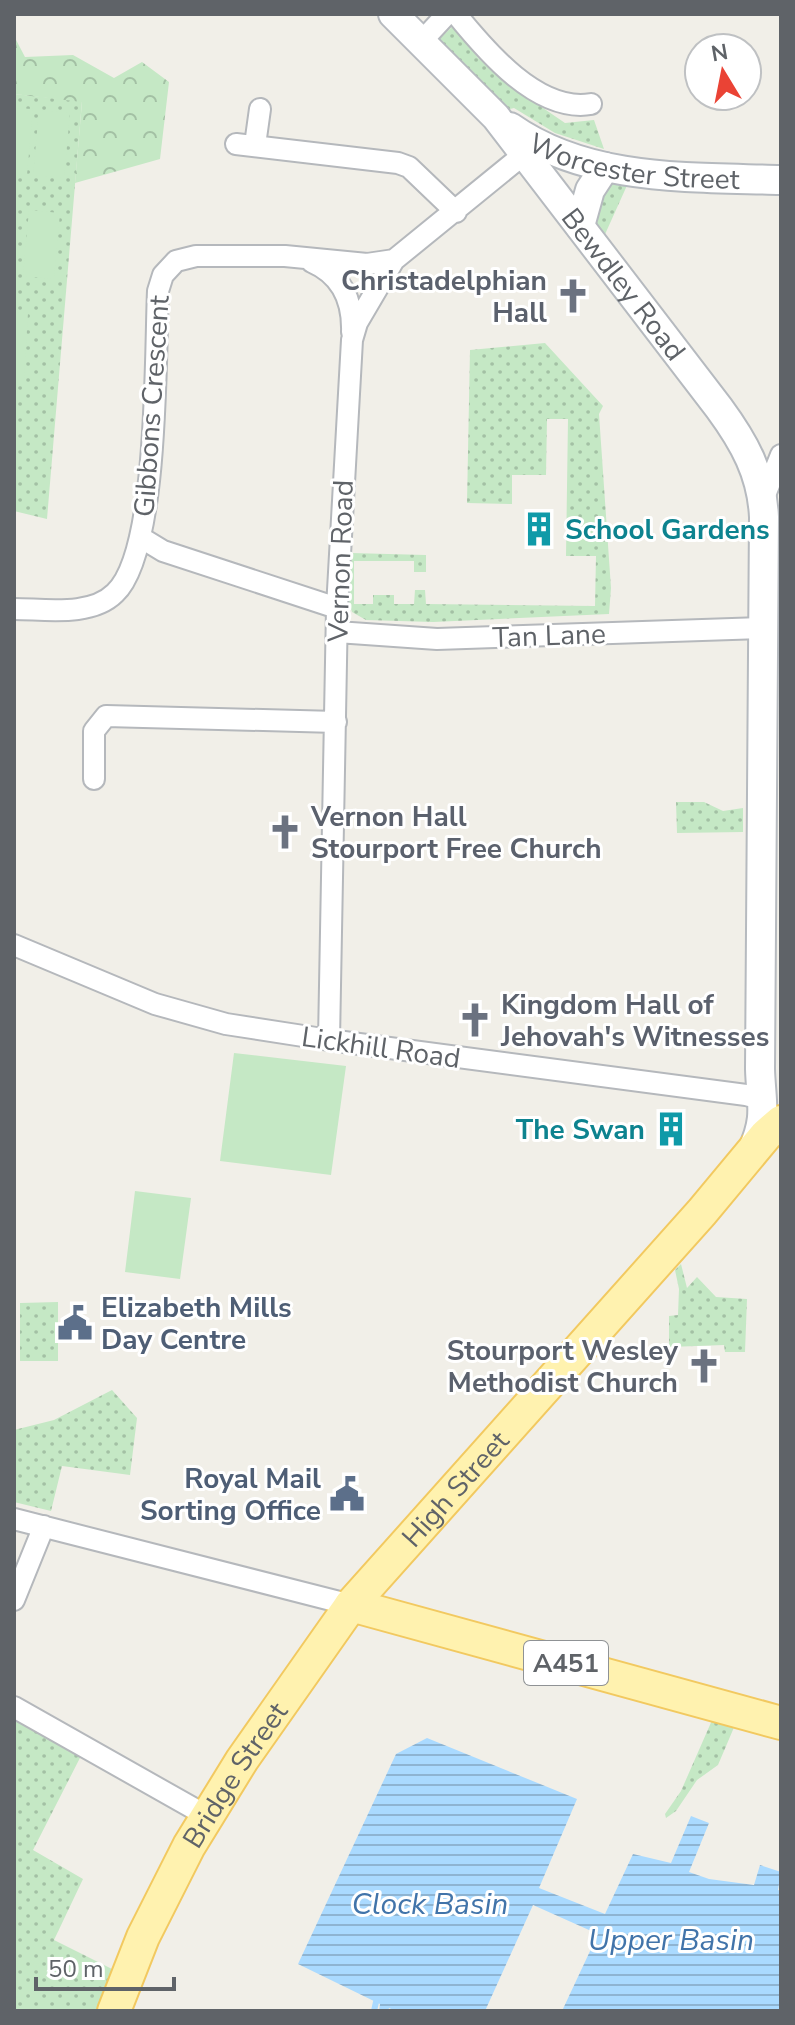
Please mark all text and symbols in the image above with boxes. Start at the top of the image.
north arrow [683,32,763,112]
text: N [709,37,730,69]
street label: Worcester Street [523,124,740,199]
street label: Bewdley Road [552,200,694,369]
place label: Christadelphian Hall [341,262,547,332]
church icon: Christadelphian Hall [554,277,592,315]
street label: Gibbons Crescent [125,294,179,518]
street label: Vernon Road [319,479,363,644]
building icon: School Gardens [520,510,558,548]
place label: School Gardens [565,511,770,549]
street label: Tan Lane [492,615,606,657]
place label: Vernon Hall Stourport Free Church [310,798,602,868]
church icon: Vernon Hall Stourport Free Church [266,813,304,851]
place label: Kingdom Hall of Jehovah's Witnesses [500,986,769,1056]
church icon: Kingdom Hall of Jehovah's Witnesses [456,1001,494,1039]
street label: Lickhill Road [299,1018,463,1078]
building icon: The Swan [652,1110,690,1148]
place label: The Swan [516,1111,645,1149]
place label: Elizabeth Mills Day Centre [101,1289,292,1359]
public building icon: Elizabeth Mills Day Centre [56,1304,94,1342]
place label: Stourport Wesley Methodist Church [447,1332,678,1402]
church icon: Stourport Wesley Methodist Church [685,1347,723,1385]
street label: High Street [394,1423,518,1556]
place label: Royal Mail Sorting Office [140,1460,321,1530]
public building icon: Royal Mail Sorting Office [328,1475,366,1513]
road number: A451 [524,1641,608,1685]
street label: Bridge Street [174,1695,297,1856]
water label: Clock Basin [352,1884,508,1925]
water label: Upper Basin [588,1920,754,1961]
scale bar [36,1941,174,1991]
text: 50 m [48,1953,104,1985]

